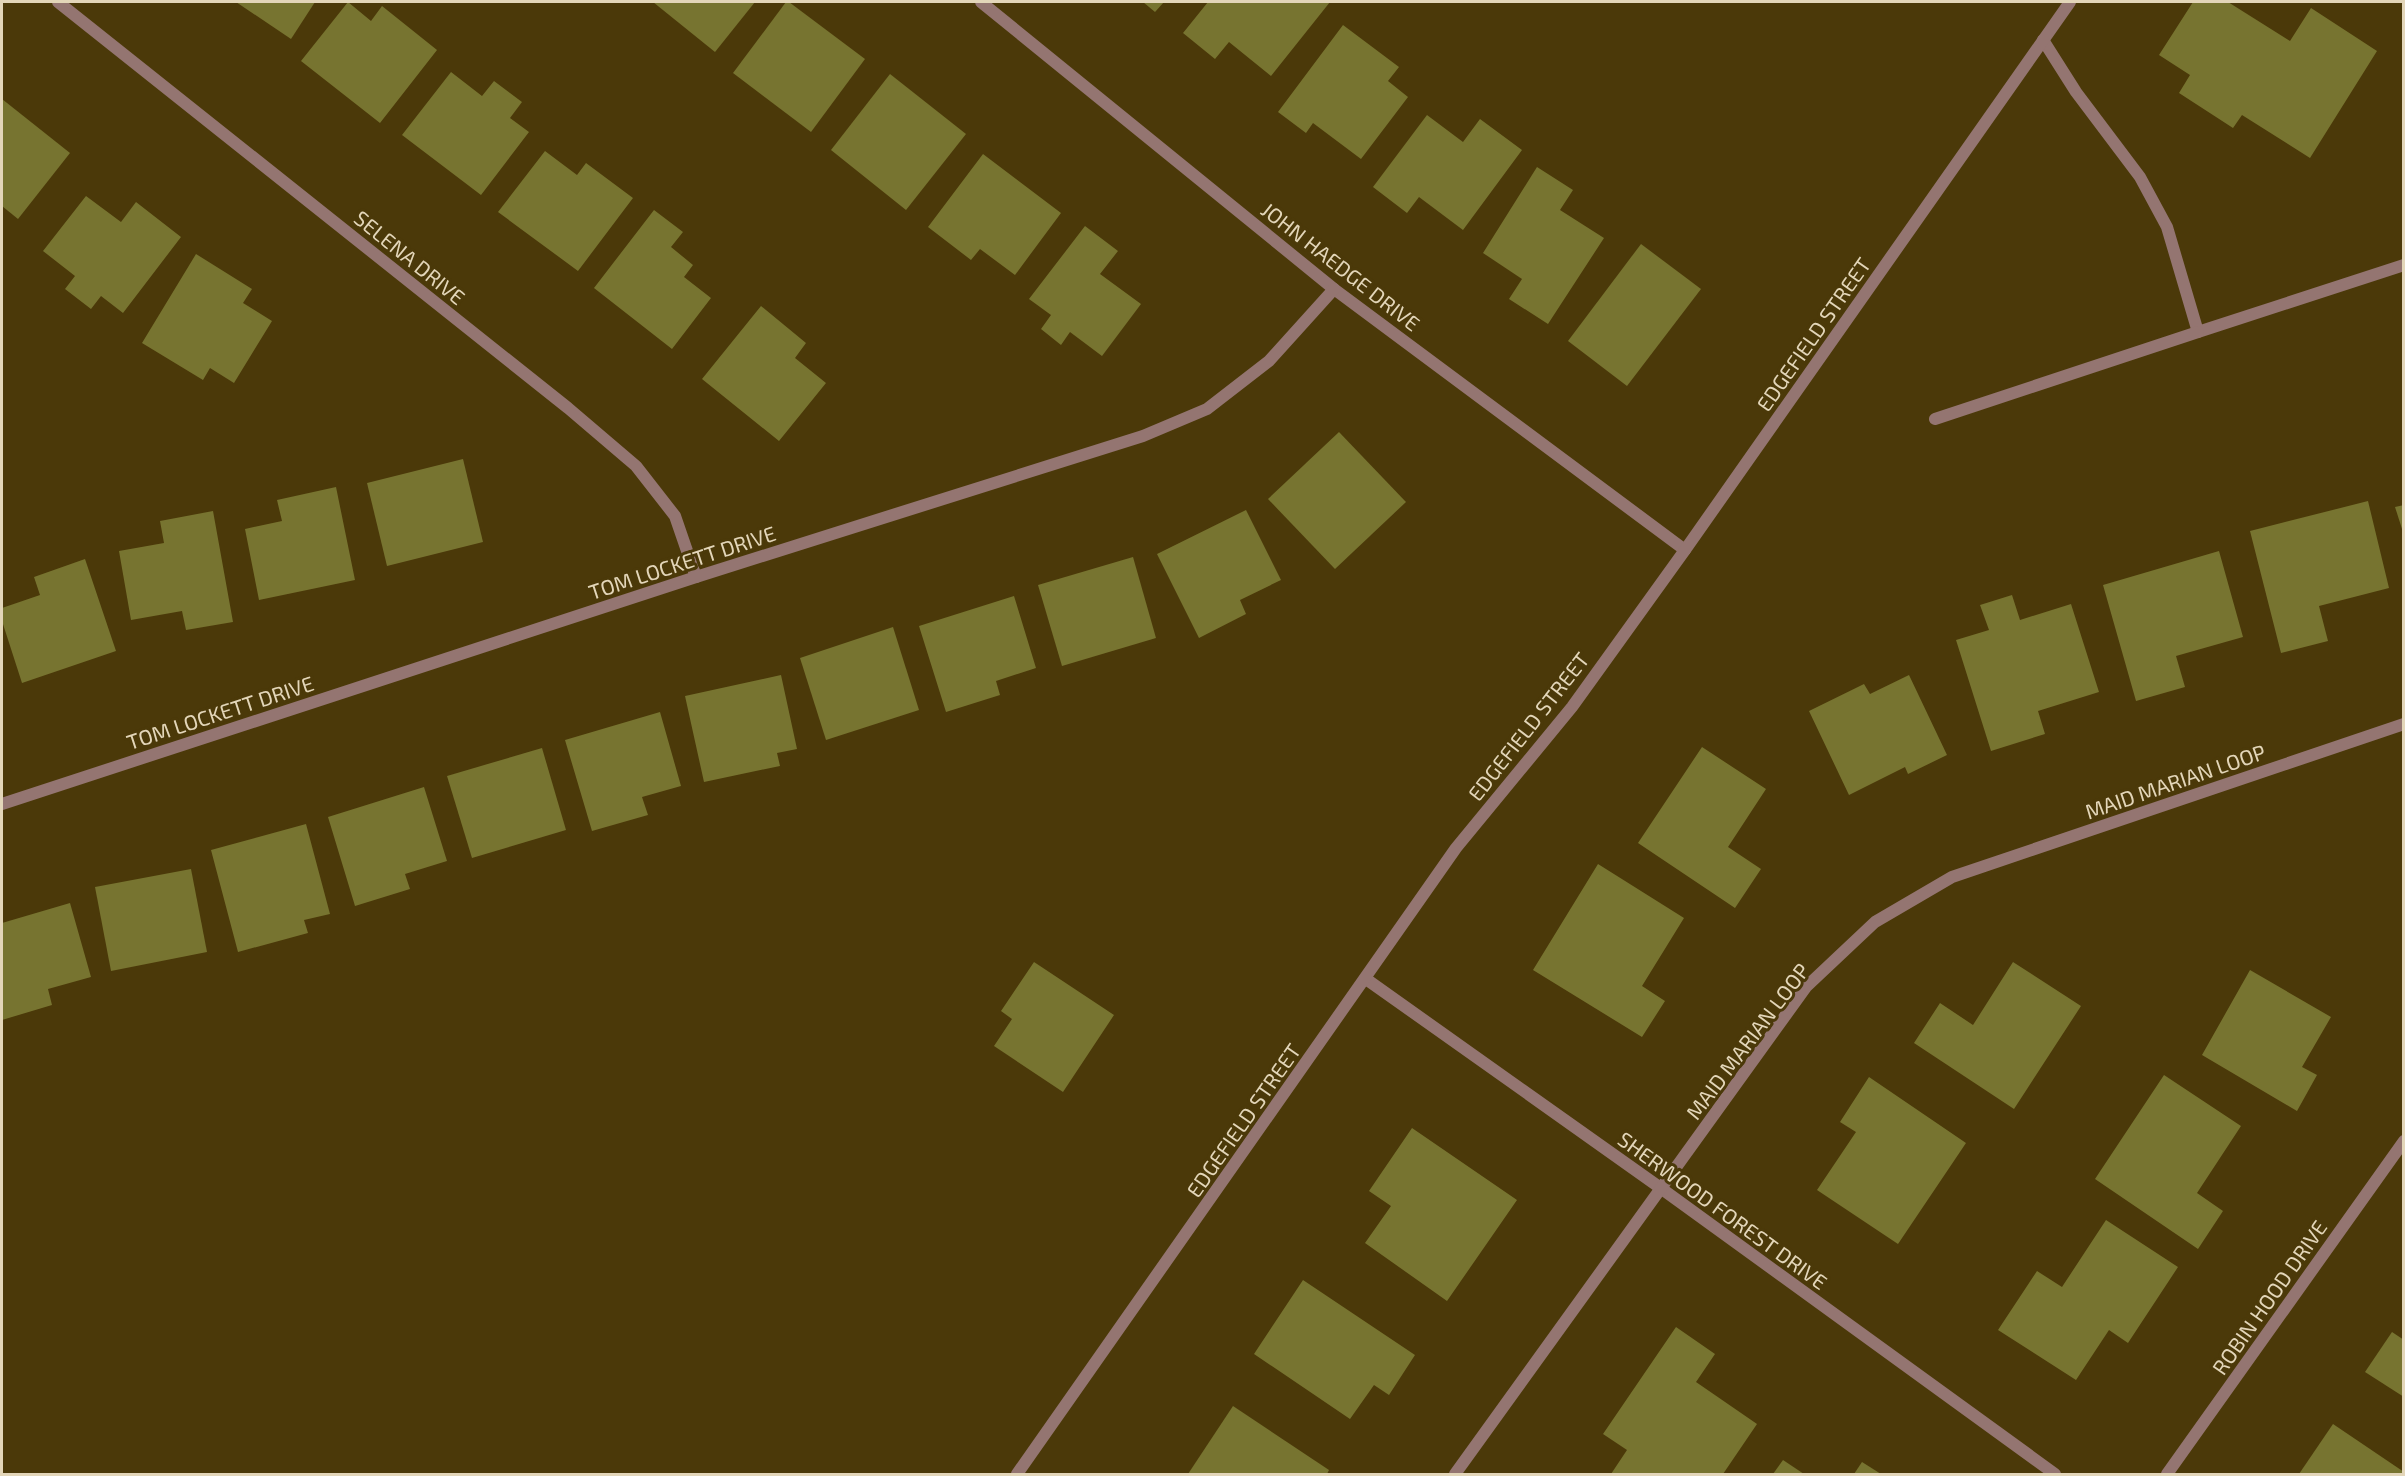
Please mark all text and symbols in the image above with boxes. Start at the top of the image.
street label: JOHN HAEDGE DRIVE [1257,196,1425,336]
street label: SELENA DRIVE [350,205,470,309]
street label: EDGEFIELD STREET [1751,253,1875,415]
street label: TOM LOCKETT DRIVE [585,520,779,604]
street label: EDGEFIELD STREET [1462,647,1594,805]
street label: TOM LOCKETT DRIVE [123,670,317,754]
street label: MAID MARIAN LOOP [2082,738,2268,824]
street label: MAID MARIAN LOOP [1680,958,1814,1124]
street label: EDGEFIELD STREET [1181,1039,1305,1201]
street label: SHERWOOD FOREST DRIVE [1614,1126,1832,1294]
street label: ROBIN HOOD DRIVE [2206,1215,2332,1379]

